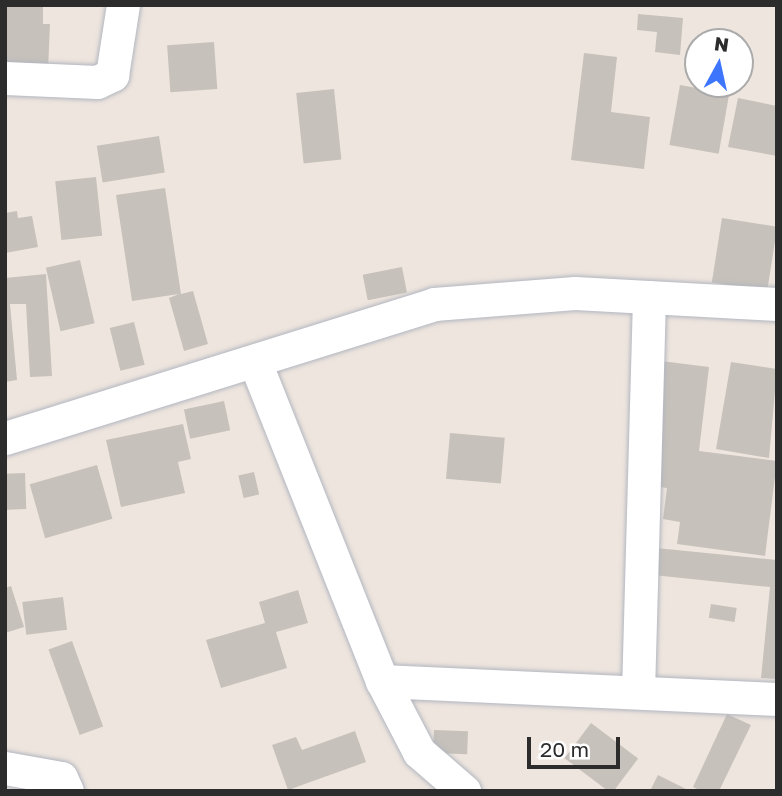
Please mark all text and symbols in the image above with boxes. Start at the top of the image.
north arrow [684,28,754,98]
text: N [713,31,730,56]
scale bar [530,722,623,766]
text: 20 m [540,736,589,762]

